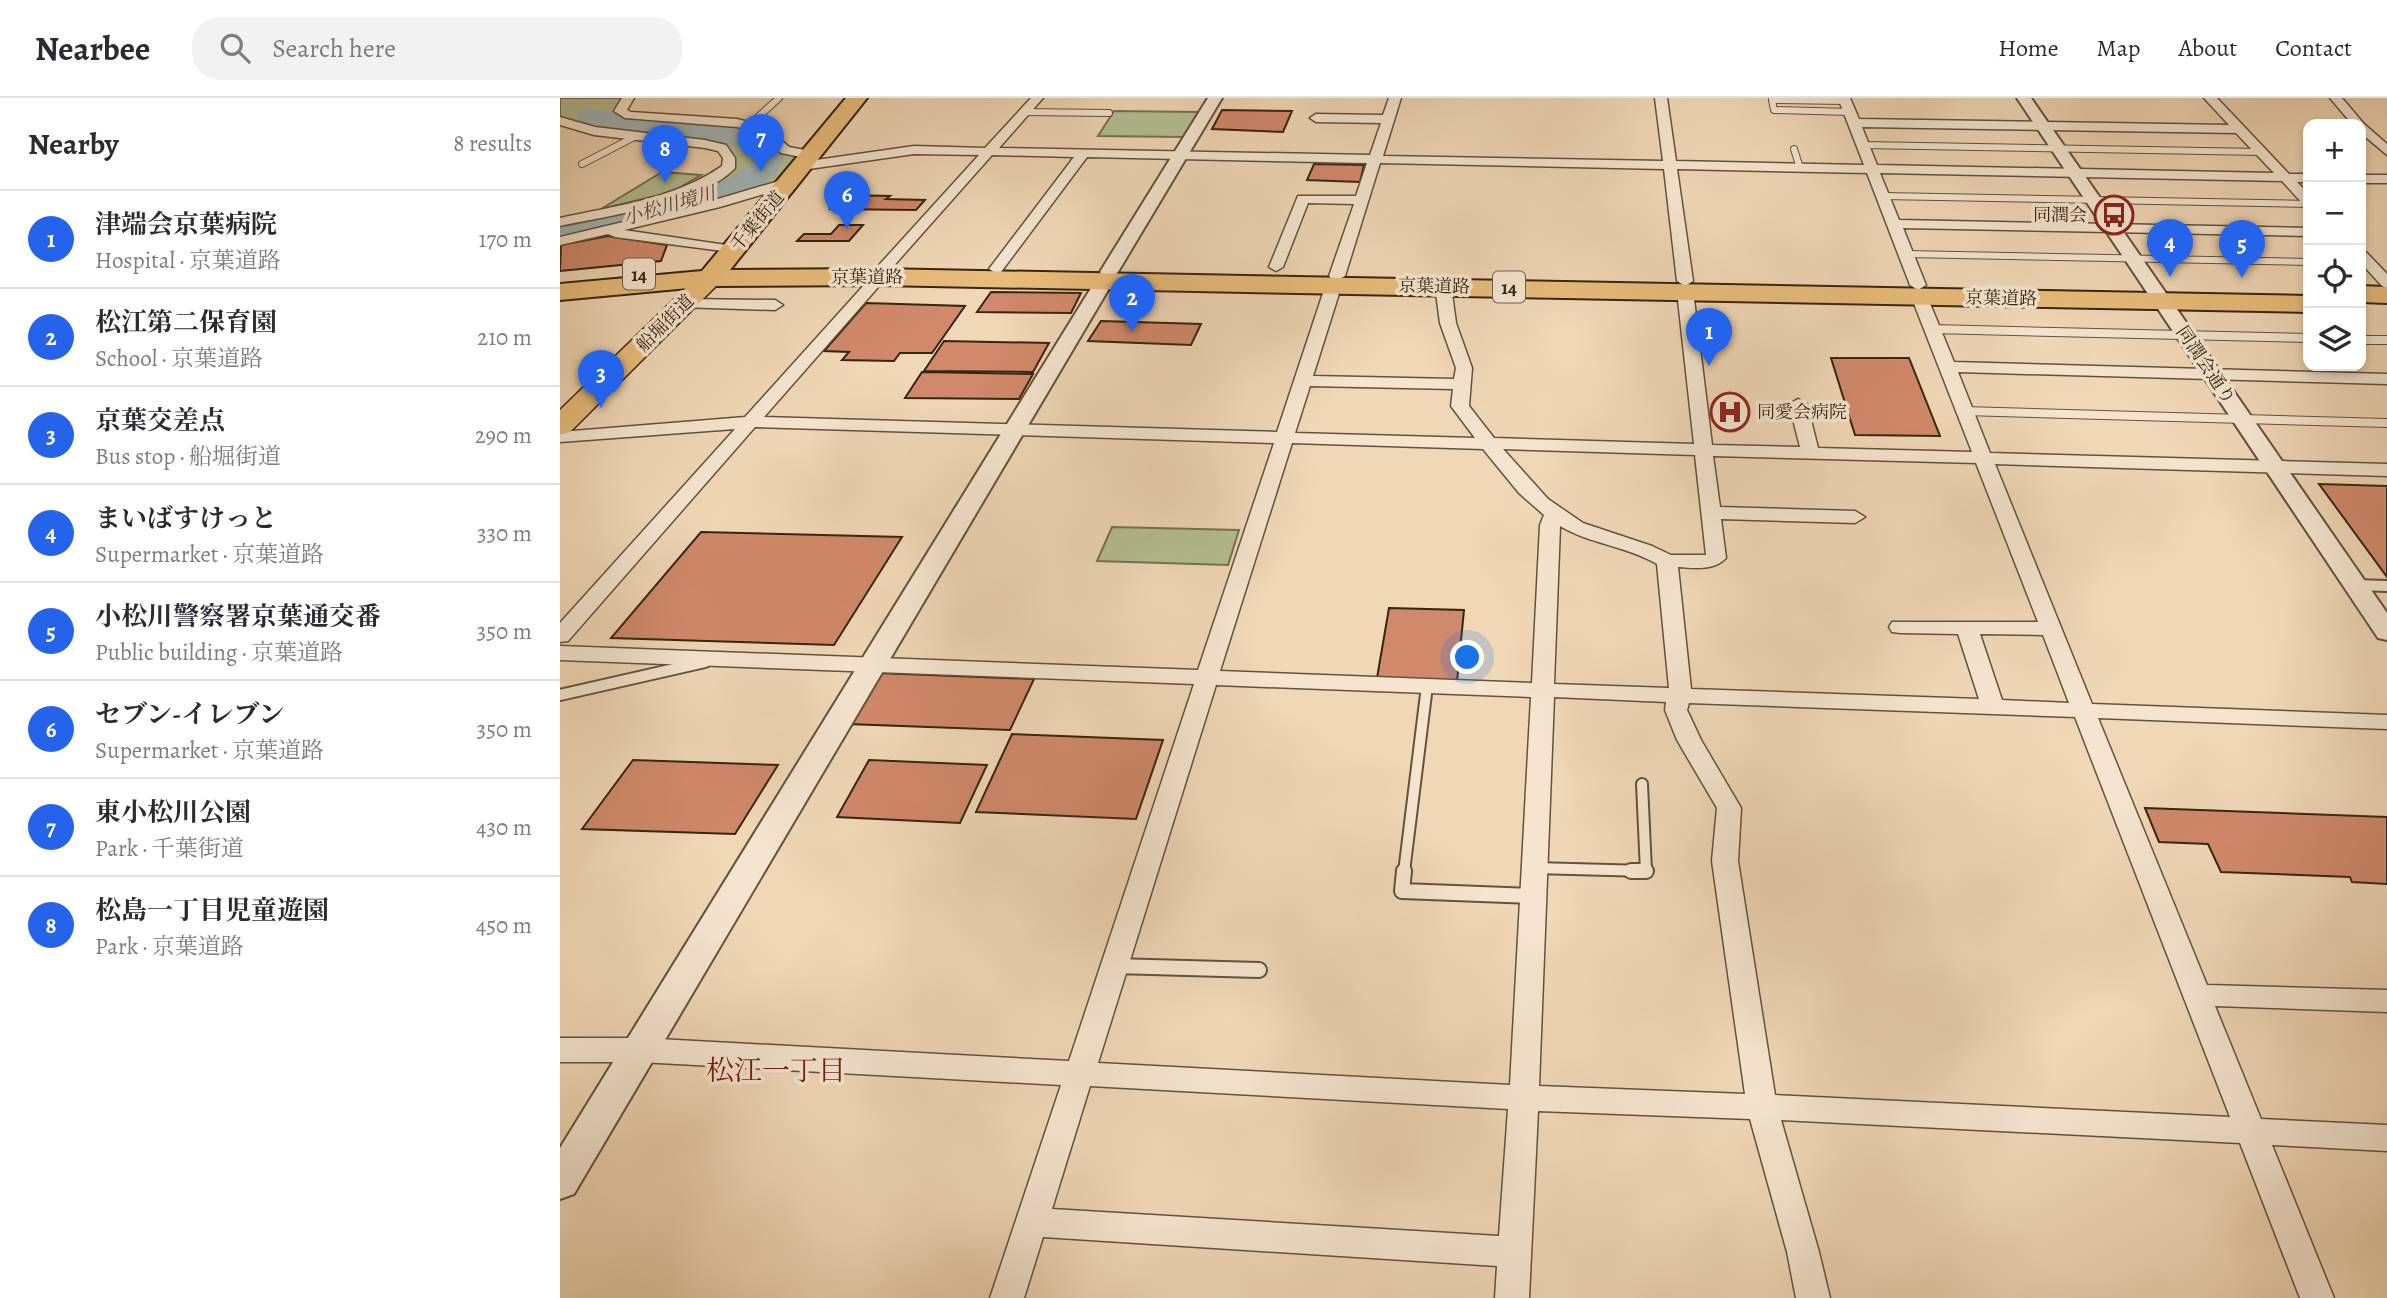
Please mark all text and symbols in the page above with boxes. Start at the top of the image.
search box [192,17,682,80]
text: Nearbee [35,26,150,71]
icon: search [216,29,254,67]
text: Search here [272,31,396,66]
text: Home [1998,32,2059,64]
text: Map [2097,32,2141,64]
text: About [2179,32,2237,64]
text: Contact [2275,32,2352,64]
pin: 7 [738,114,784,172]
map controls [2303,119,2366,371]
button: + [2303,119,2366,182]
text: Nearby [28,124,119,164]
pin: 8 [642,125,688,183]
text: 8 results [453,128,532,159]
pin: 6 [824,171,870,229]
water label: 小松川境川 [620,180,720,232]
button: − [2303,182,2366,245]
street label: 千葉街道 [725,186,789,256]
bus stop icon: 同潤会 [2093,194,2135,236]
place label: 同潤会 [2033,203,2087,227]
text: 津端会京葉病院 [95,207,277,242]
pin: 4 [2147,219,2193,277]
pin: 5 [2219,220,2265,278]
text: 1 [47,224,55,255]
text: 170 m [479,224,532,255]
text: Hospital · 京葉道路 [95,245,281,276]
button: locate [2303,245,2366,308]
road number: 14 [623,258,655,290]
street label: 京葉道路 [831,265,903,289]
road number: 14 [1493,272,1525,302]
street label: 京葉道路 [1398,273,1470,299]
pin: 2 [1109,274,1155,332]
street label: 京葉道路 [1965,285,2037,311]
street label: 船堀街道 [631,289,699,357]
text: 松江第二保育園 [95,305,277,340]
pin: 1 [1686,308,1732,366]
button: layers [2303,308,2366,371]
street label: 同潤会通り [2171,321,2241,409]
text: 2 [45,322,57,353]
text: 210 m [477,322,532,353]
text: School · 京葉道路 [95,343,263,374]
pin: 3 [578,350,624,408]
hospital icon: 同愛会病院 [1709,391,1751,433]
place label: 同愛会病院 [1757,400,1847,424]
text: 京葉交差点 [95,403,225,438]
text: 3 [46,420,56,451]
text: 290 m [475,420,532,451]
text: Bus stop · 船堀街道 [95,441,281,472]
text: まいばすけっと [95,501,277,536]
text: 4 [46,518,56,549]
text: 330 m [477,518,532,549]
text: Supermarket · 京葉道路 [95,539,324,570]
text: 小松川警察署京葉通交番 [95,599,381,634]
text: 5 [46,616,56,647]
text: 350 m [477,616,532,647]
text: Public building · 京葉道路 [95,637,343,668]
your location [1450,640,1484,674]
text: セブン-イレブン [95,697,284,732]
text: 6 [46,714,56,745]
text: 350 m [477,714,532,745]
text: Supermarket · 京葉道路 [95,735,324,766]
text: 東小松川公園 [95,795,251,830]
text: 7 [46,812,56,843]
text: 430 m [476,812,532,843]
text: Park · 千葉街道 [95,833,244,864]
text: 松島一丁目児童遊園 [95,893,329,928]
text: 8 [45,910,57,941]
text: 450 m [476,910,532,941]
text: Park · 京葉道路 [95,931,244,962]
district label: 松江一丁目 [706,1052,846,1090]

